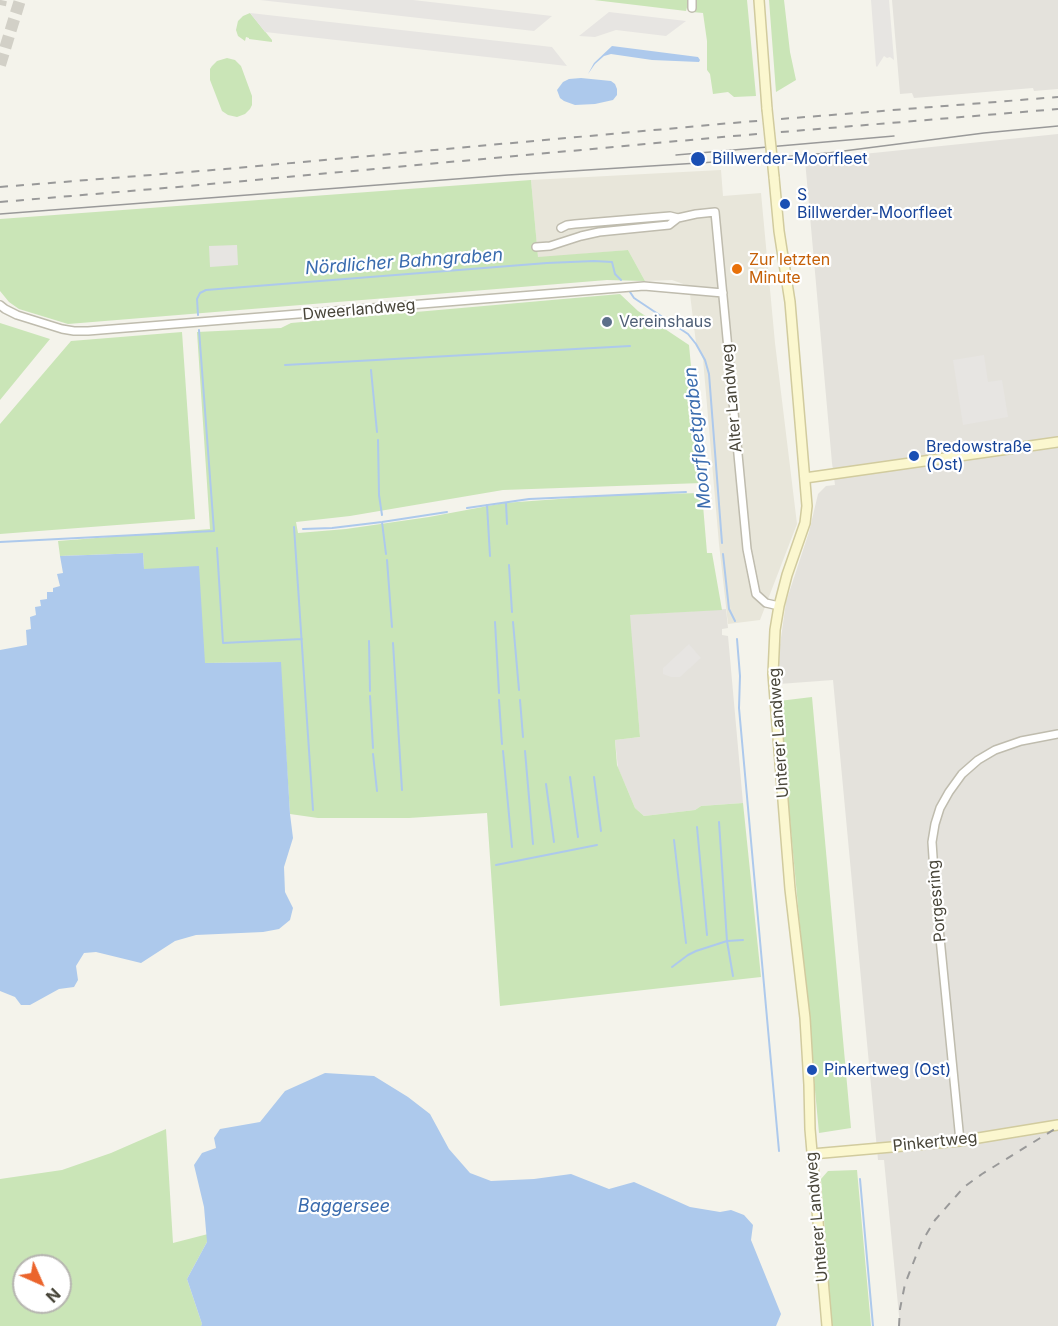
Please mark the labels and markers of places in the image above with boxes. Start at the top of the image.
place label: Billwerder-Moorfleet [712,149,867,169]
marker: Billwerder-Moorfleet [689,150,707,168]
place label: S Billwerder-Moorfleet [797,185,952,223]
marker: S Billwerder-Moorfleet [778,197,792,211]
place label: Zur letzten Minute [749,250,830,288]
marker: Zur letzten Minute [730,262,744,276]
place label: Vereinshaus [619,312,712,332]
marker: Vereinshaus [600,315,614,329]
place label: Bredowstraße (Ost) [926,437,1032,475]
marker: Bredowstraße (Ost) [907,449,921,463]
place label: Pinkertweg (Ost) [824,1060,951,1080]
marker: Pinkertweg (Ost) [805,1063,819,1077]

